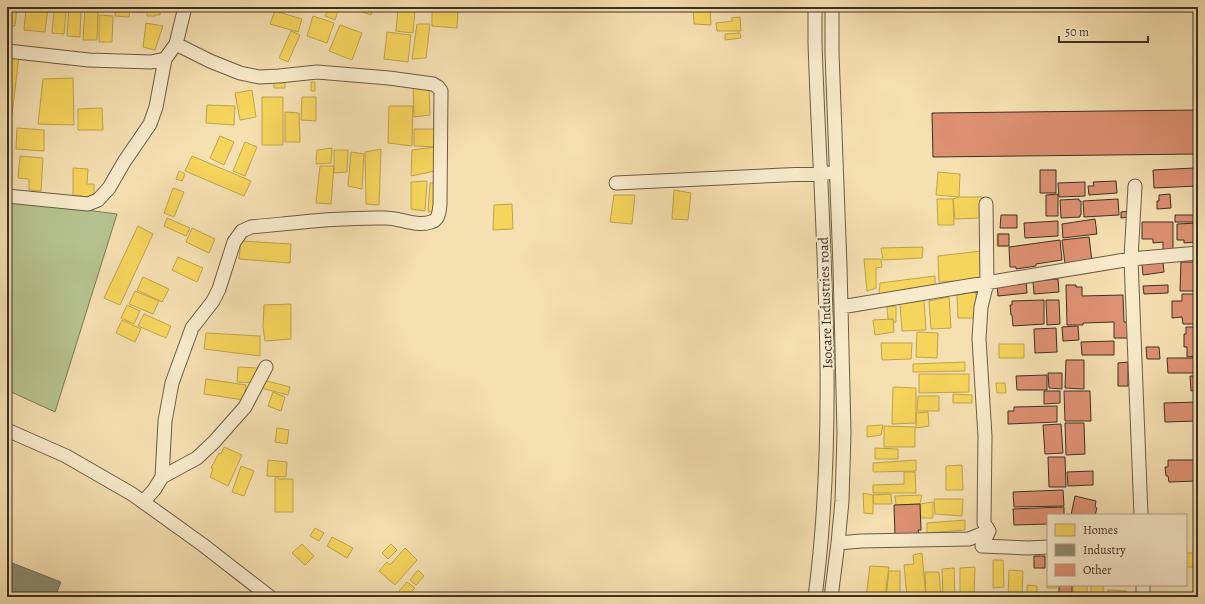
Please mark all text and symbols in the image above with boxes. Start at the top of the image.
scale bar [1059,18,1148,44]
text: 50 m [1065,24,1089,40]
street label: Isocare Industries road [814,236,837,369]
legend [1047,514,1187,586]
text: Homes [1083,522,1118,538]
text: Industry [1083,542,1126,558]
text: Other [1083,562,1112,578]

